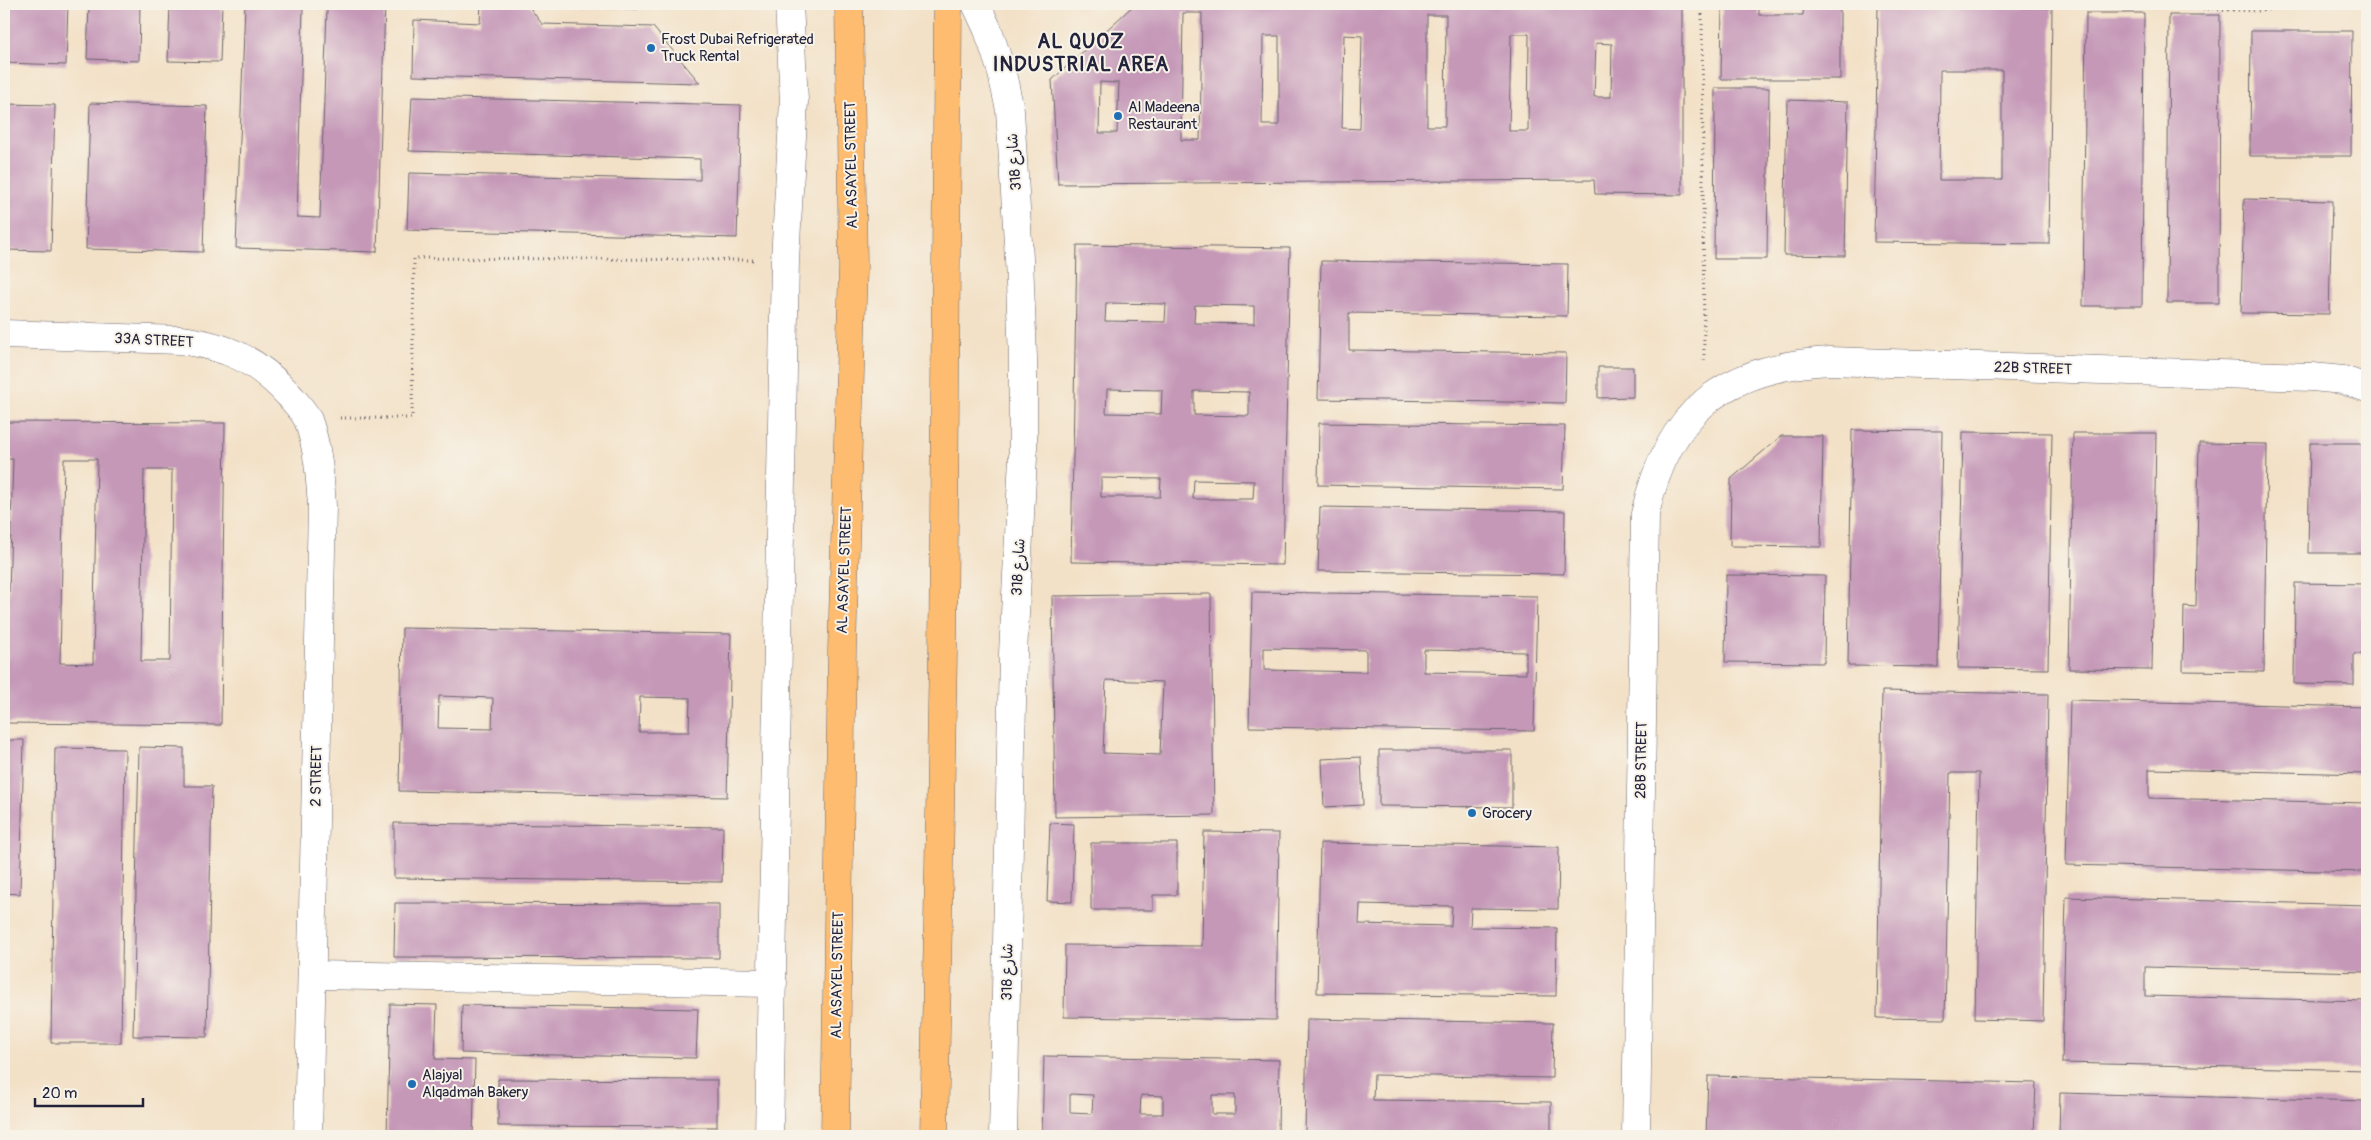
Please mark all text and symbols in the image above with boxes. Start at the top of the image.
district label: AL QUOZ INDUSTRIAL AREA [993,29,1169,77]
place label: Frost Dubai Refrigerated Truck Rental [661,30,814,66]
marker: Frost Dubai Refrigerated Truck Rental [645,42,657,54]
place label: Al Madeena Restaurant [1128,98,1200,134]
street label: AL ASAYEL STREET [841,101,862,229]
marker: Al Madeena Restaurant [1112,110,1124,122]
street label: شارع 318 [1003,133,1026,191]
street label: 33A STREET [114,329,194,352]
street label: 22B STREET [1994,358,2072,379]
street label: AL ASAYEL STREET [833,506,856,634]
street label: شارع 318 [1008,538,1029,596]
street label: 28B STREET [1631,721,1652,799]
street label: 2 STREET [306,745,327,807]
place label: Grocery [1482,804,1532,823]
marker: Grocery [1466,807,1478,819]
street label: AL ASAYEL STREET [827,911,848,1039]
street label: شارع 318 [997,943,1018,1001]
place label: Alajyal Alqadmah Bakery [422,1066,529,1102]
scale bar [35,1075,142,1107]
marker: Alajyal Alqadmah Bakery [406,1078,418,1090]
text: 20 m [42,1084,77,1103]

